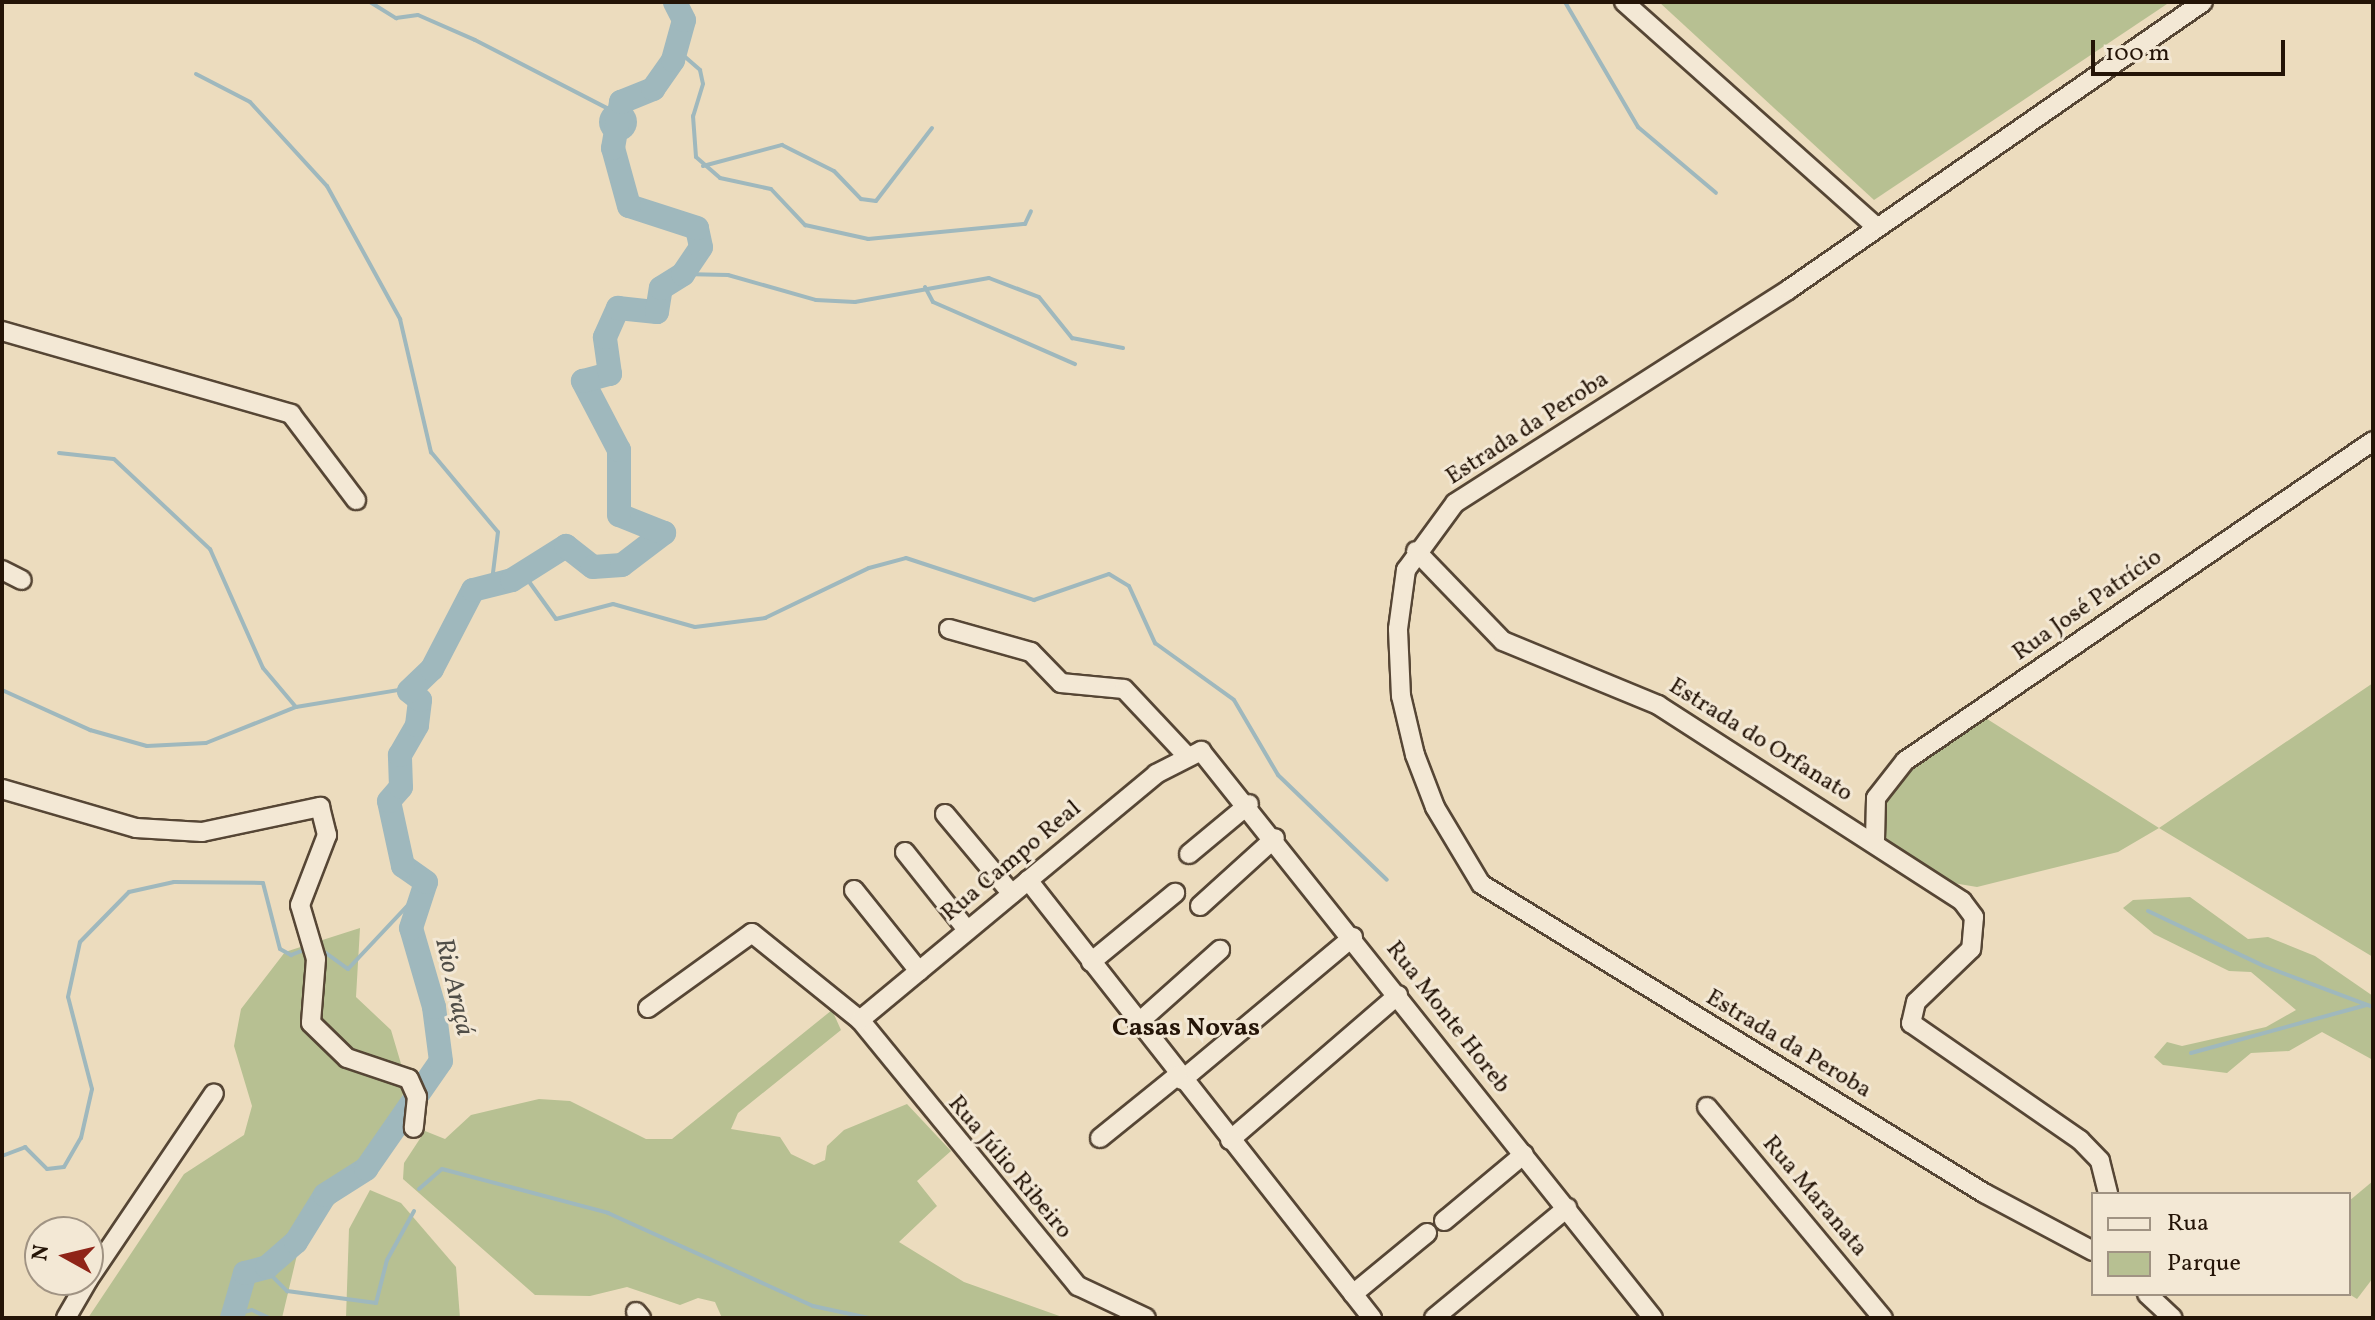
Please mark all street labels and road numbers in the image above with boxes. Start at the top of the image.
street label: Estrada da Peroba [1441,366,1615,492]
street label: Rua José Patrício [2008,544,2168,668]
street label: Estrada do Orfanato [1663,673,1857,809]
street label: Rua Campo Real [936,795,1088,929]
street label: Rua Monte Horeb [1379,936,1515,1100]
street label: Estrada da Peroba [1700,984,1876,1106]
street label: Rua Júlio Ribeiro [941,1090,1077,1246]
street label: Rua Maranata [1755,1131,1873,1263]

